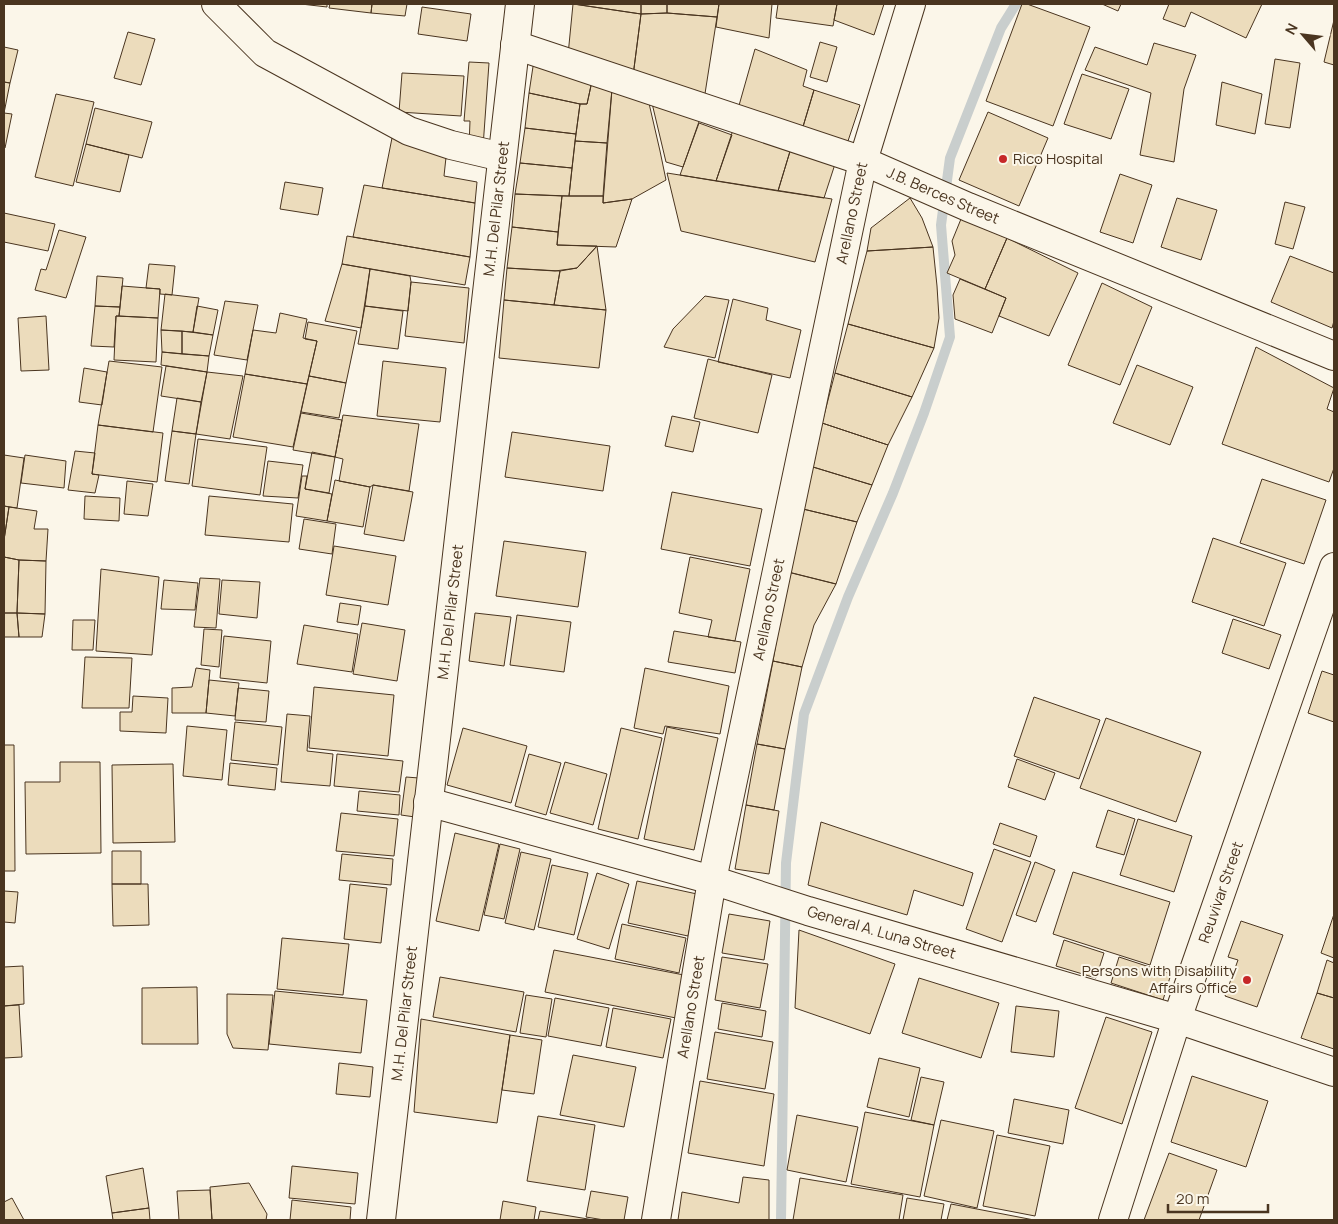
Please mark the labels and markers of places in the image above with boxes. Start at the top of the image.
place label: Rico Hospital [1013,148,1103,169]
marker: Rico Hospital [997,153,1009,165]
place label: Persons with Disability Affairs Office [1082,960,1237,998]
marker: Persons with Disability Affairs Office [1241,974,1253,986]

